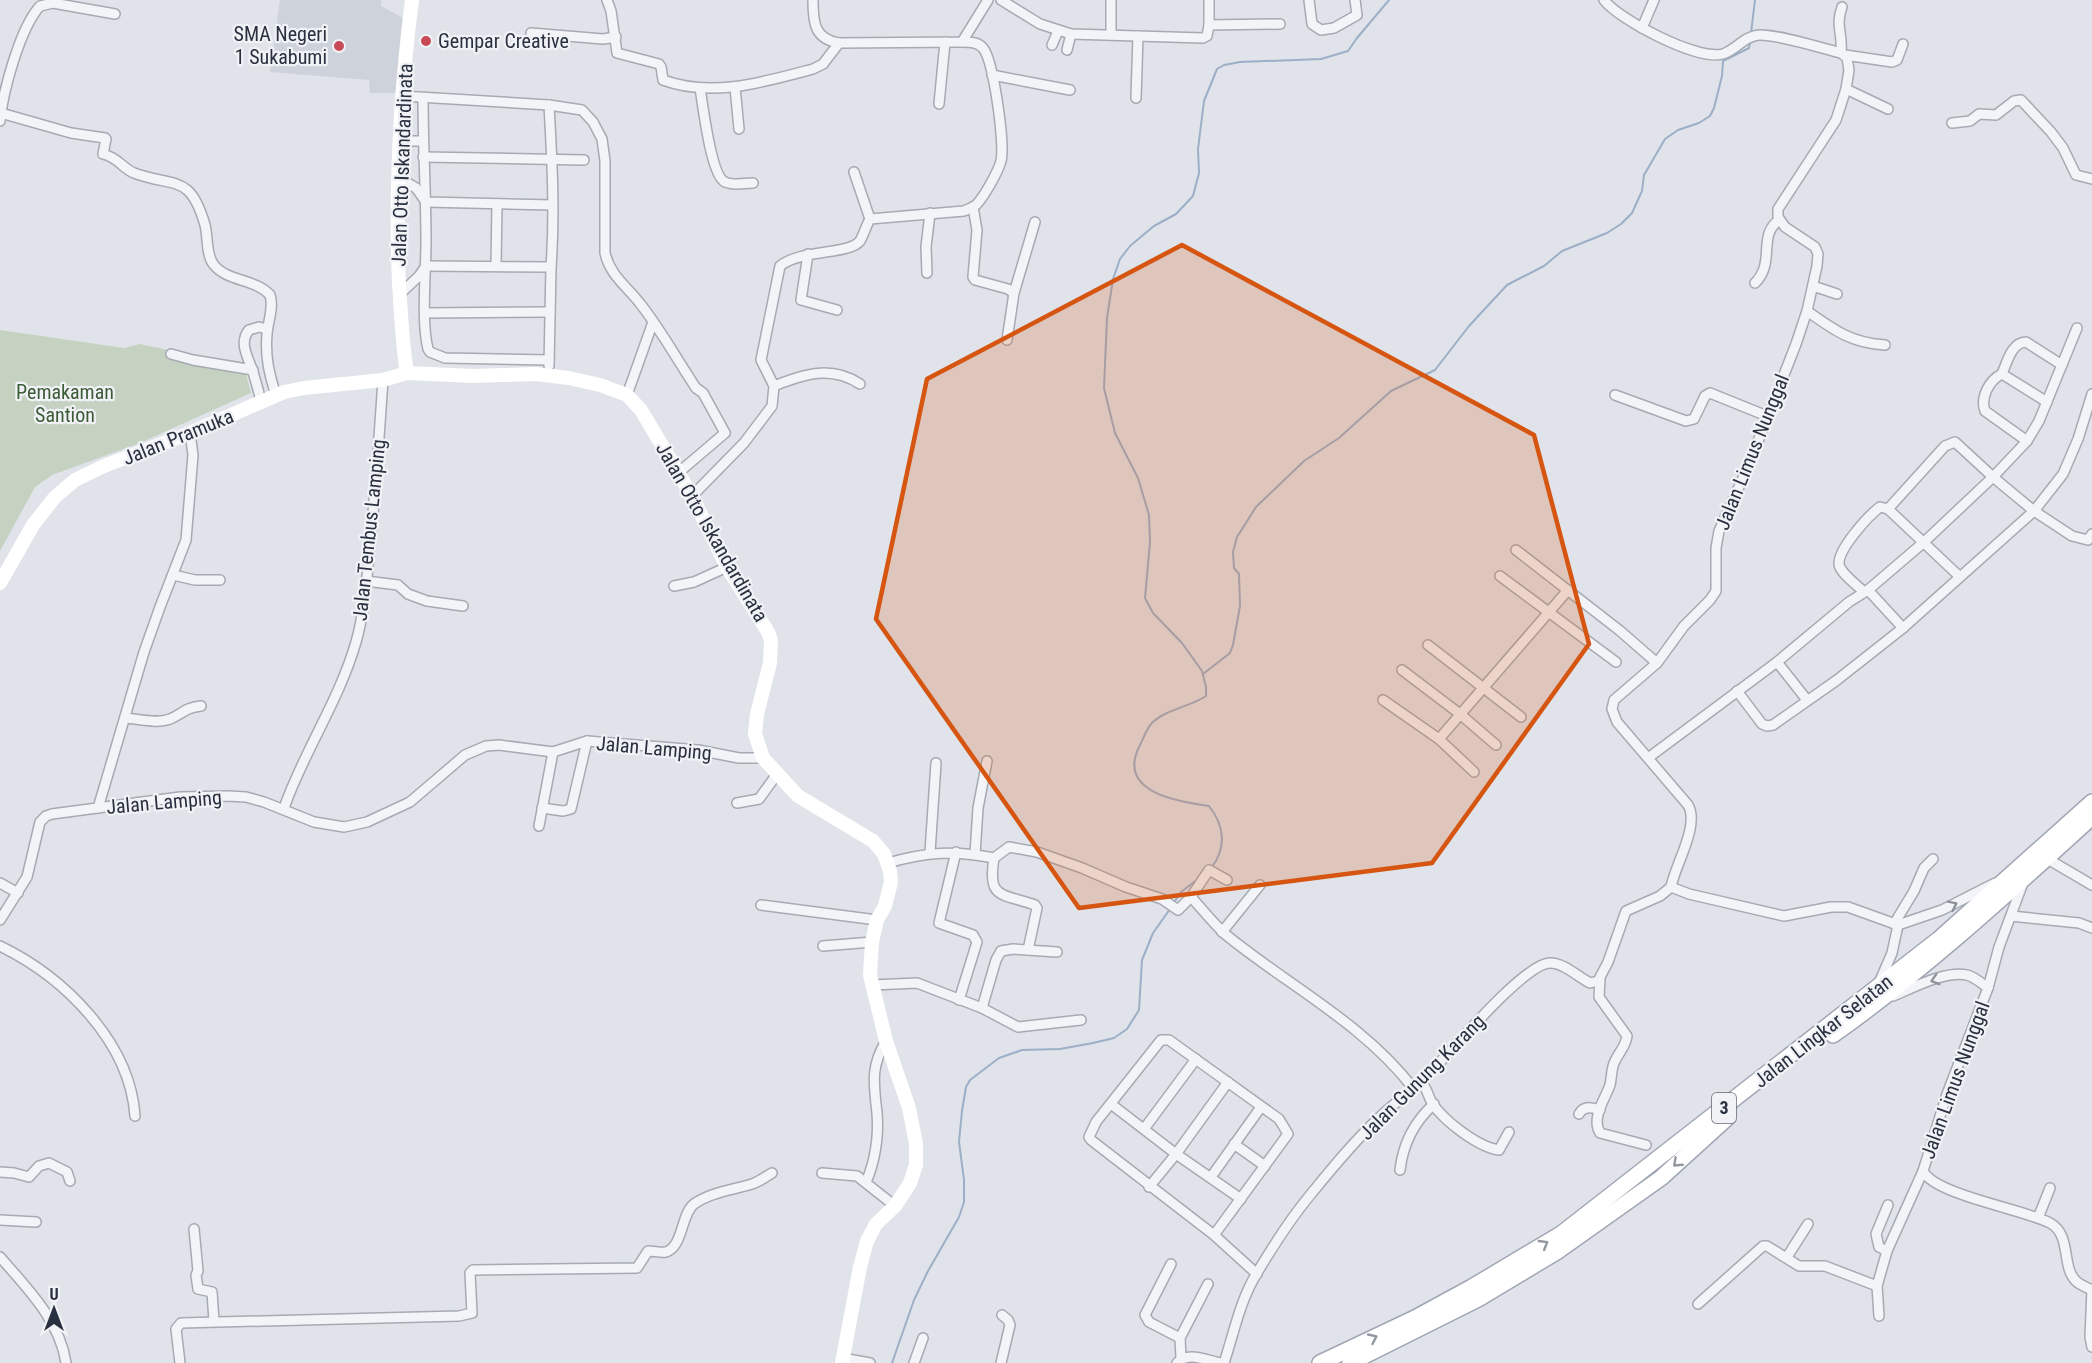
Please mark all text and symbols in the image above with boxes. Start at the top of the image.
place label: SMA Negeri 1 Sukabumi [234,22,327,69]
place label: Gempar Creative [438,29,569,53]
marker: Gempar Creative [419,34,433,48]
marker: SMA Negeri 1 Sukabumi [332,39,346,53]
street label: Jalan Otto Iskandardinata [386,63,418,267]
street label: Jalan Limus Nunggal [1710,371,1794,533]
park label: Pemakaman Santion [16,380,114,427]
street label: Jalan Pramuka [119,404,237,470]
street label: Jalan Tembus Lamping [348,438,390,622]
street label: Jalan Otto Iskandardinata [651,438,773,626]
street label: Jalan Lamping [595,731,713,765]
street label: Jalan Lamping [105,785,223,819]
one-way arrow [1947,900,1958,912]
street label: Jalan Lingkar Selatan [1749,969,1897,1093]
one-way arrow [1930,973,1941,985]
street label: Jalan Limus Nunggal [1915,998,1995,1162]
street label: Jalan Gunung Karang [1354,1009,1490,1145]
road number: 3 [1712,1093,1736,1123]
one-way arrow [1673,1156,1683,1167]
one-way arrow [1538,1240,1548,1251]
north arrow [24,1279,84,1339]
text: U [49,1285,59,1304]
one-way arrow [1366,1333,1377,1345]

